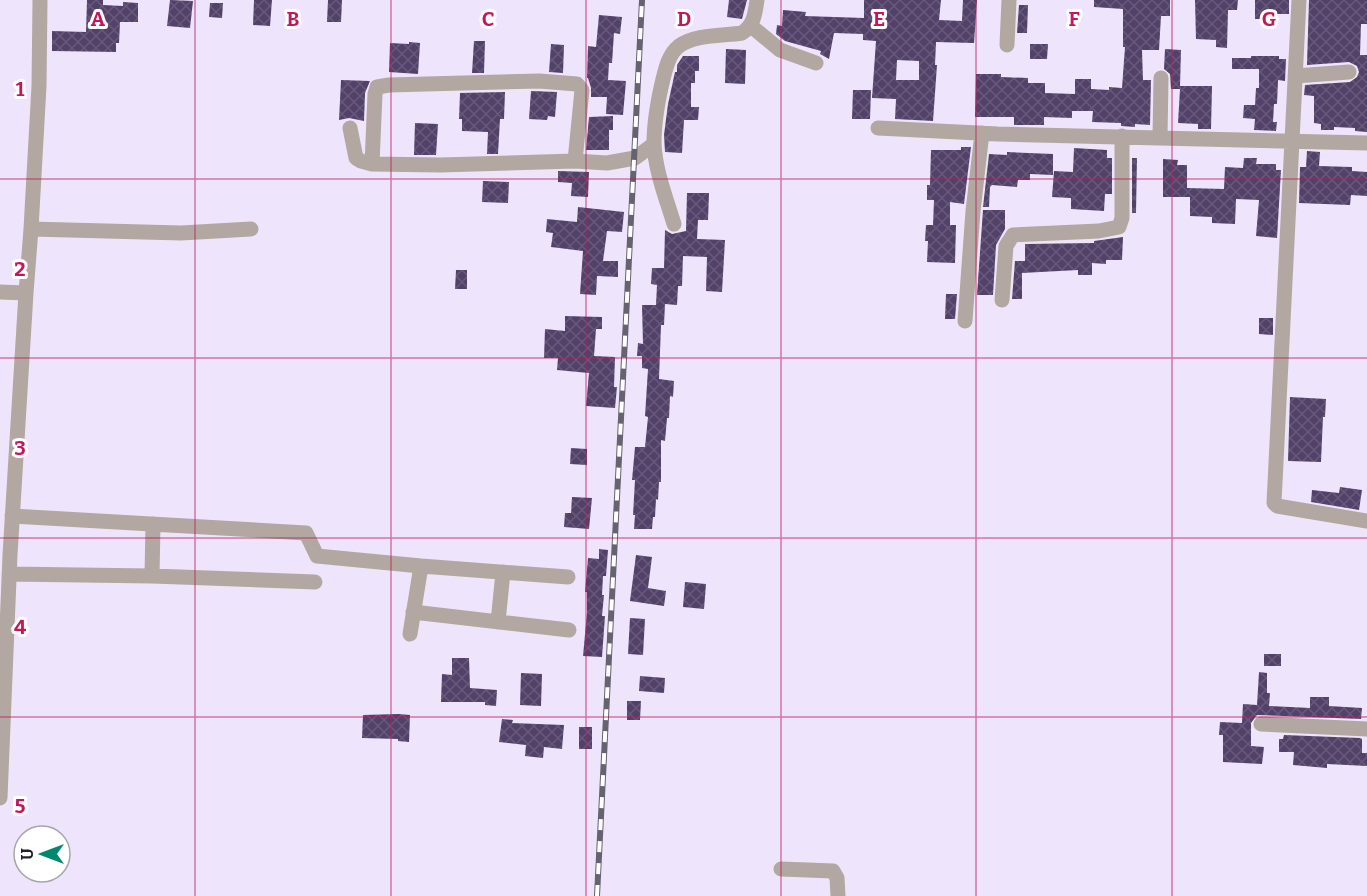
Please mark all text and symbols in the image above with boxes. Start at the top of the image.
text: A [91,7,106,31]
text: B [287,7,300,31]
text: C [482,7,494,31]
text: D [677,7,691,31]
text: E [873,7,885,31]
text: F [1068,7,1080,31]
text: G [1262,7,1276,31]
text: 1 [16,77,25,101]
text: 2 [14,257,26,281]
text: 3 [14,436,26,460]
text: 4 [14,615,26,639]
text: 5 [15,794,26,818]
north arrow [12,824,72,884]
text: U [18,848,37,860]

